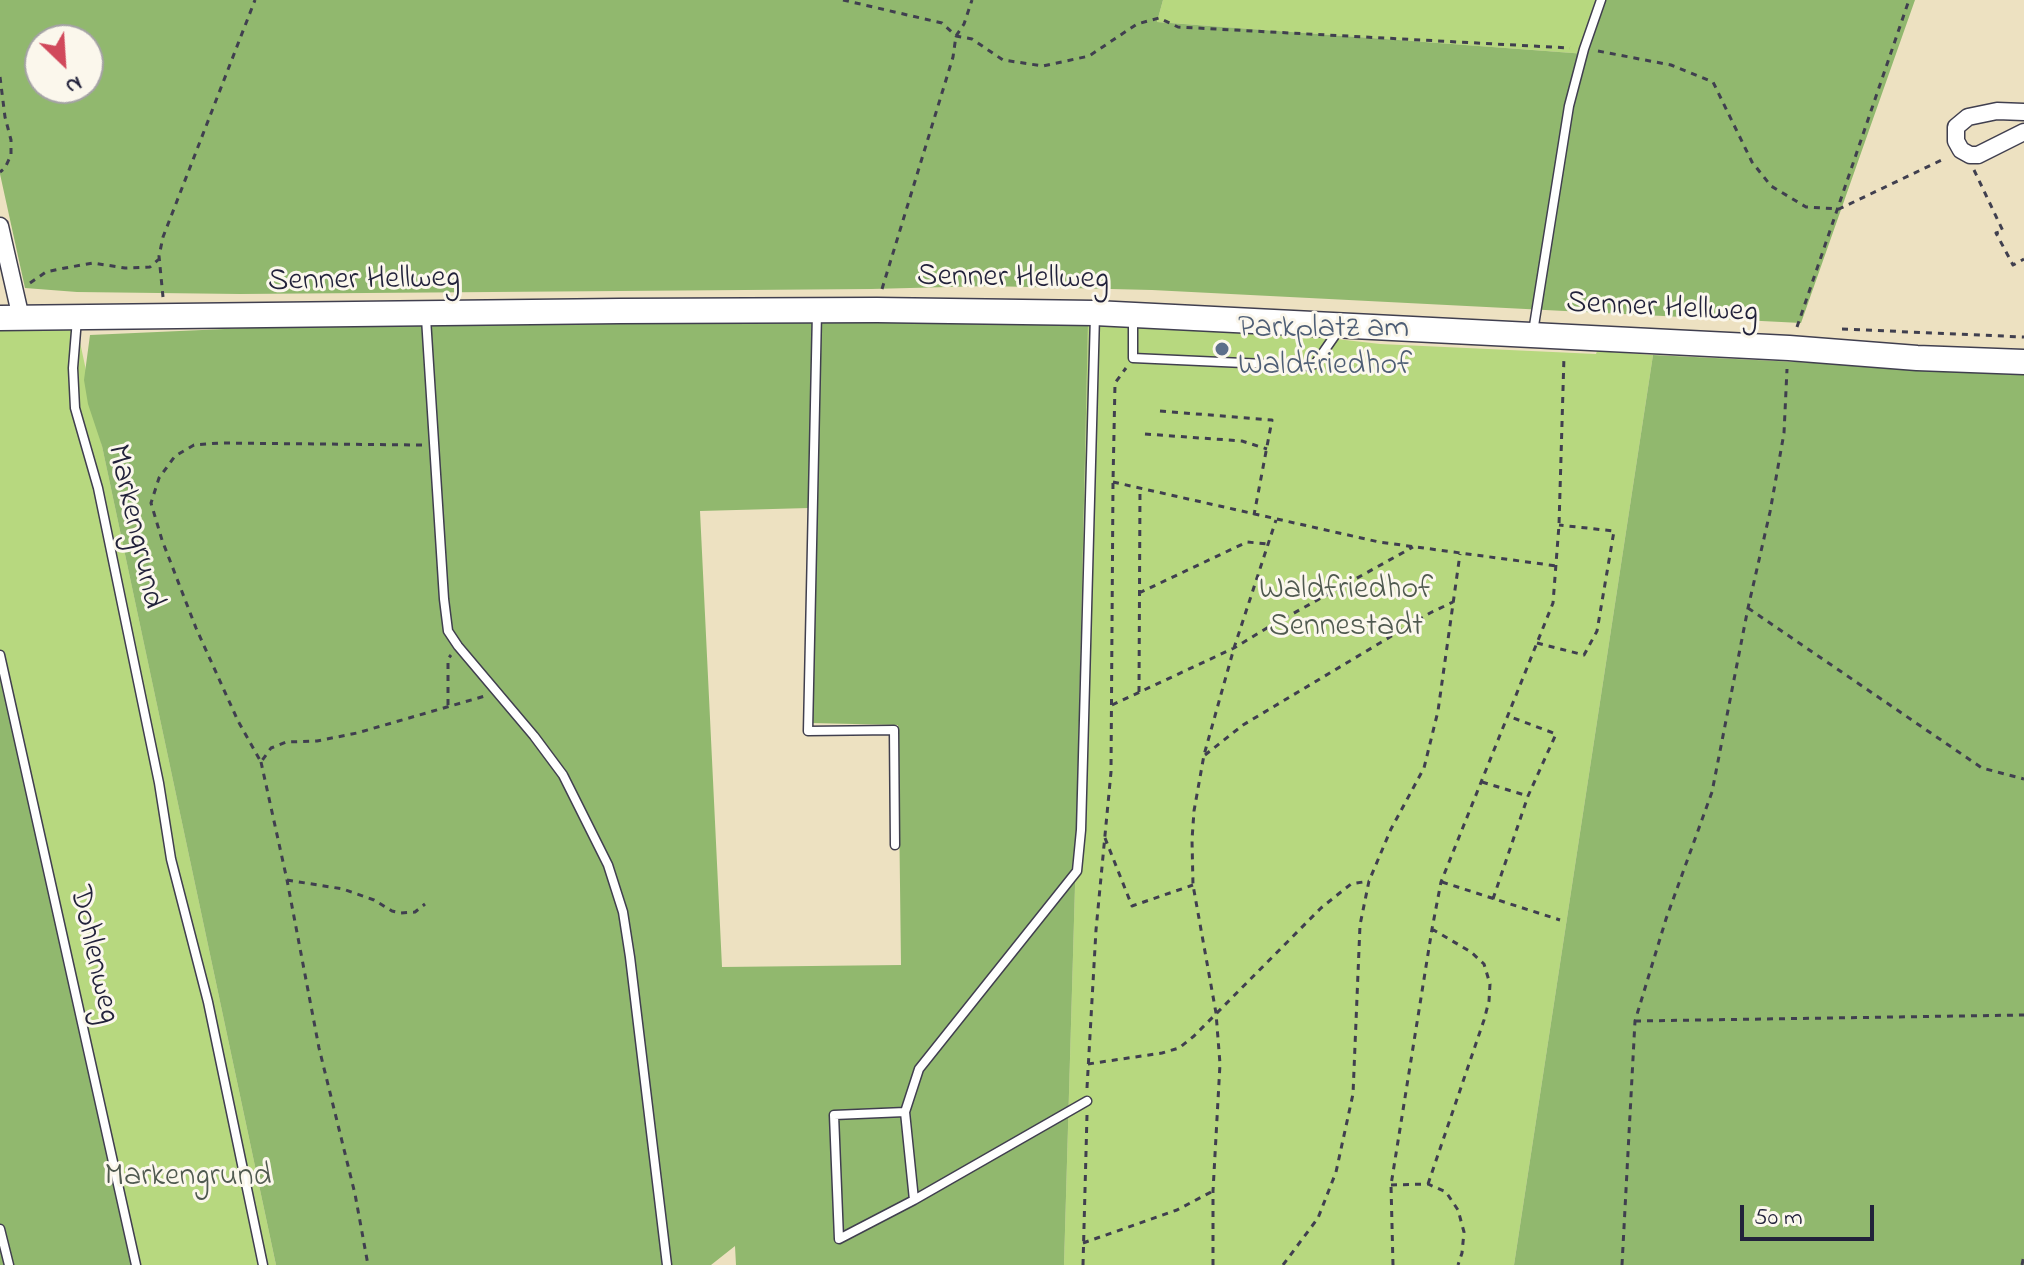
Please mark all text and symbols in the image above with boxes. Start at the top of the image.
north arrow [24,24,104,104]
text: N [60,66,87,102]
street label: Senner Hellweg [917,259,1109,301]
street label: Senner Hellweg [268,261,460,303]
street label: Senner Hellweg [1565,286,1759,334]
place label: Parkplatz am Waldfriedhof [1238,312,1412,387]
marker: Parkplatz am Waldfriedhof [1213,340,1231,358]
street label: Markengrund [96,441,170,613]
park label: Waldfriedhof Sennestadt [1259,573,1433,648]
street label: Dohlenweg [58,883,126,1027]
park label: Markengrund [104,1160,272,1198]
scale bar [1744,1189,1878,1239]
text: 50 m [1754,1201,1803,1236]

